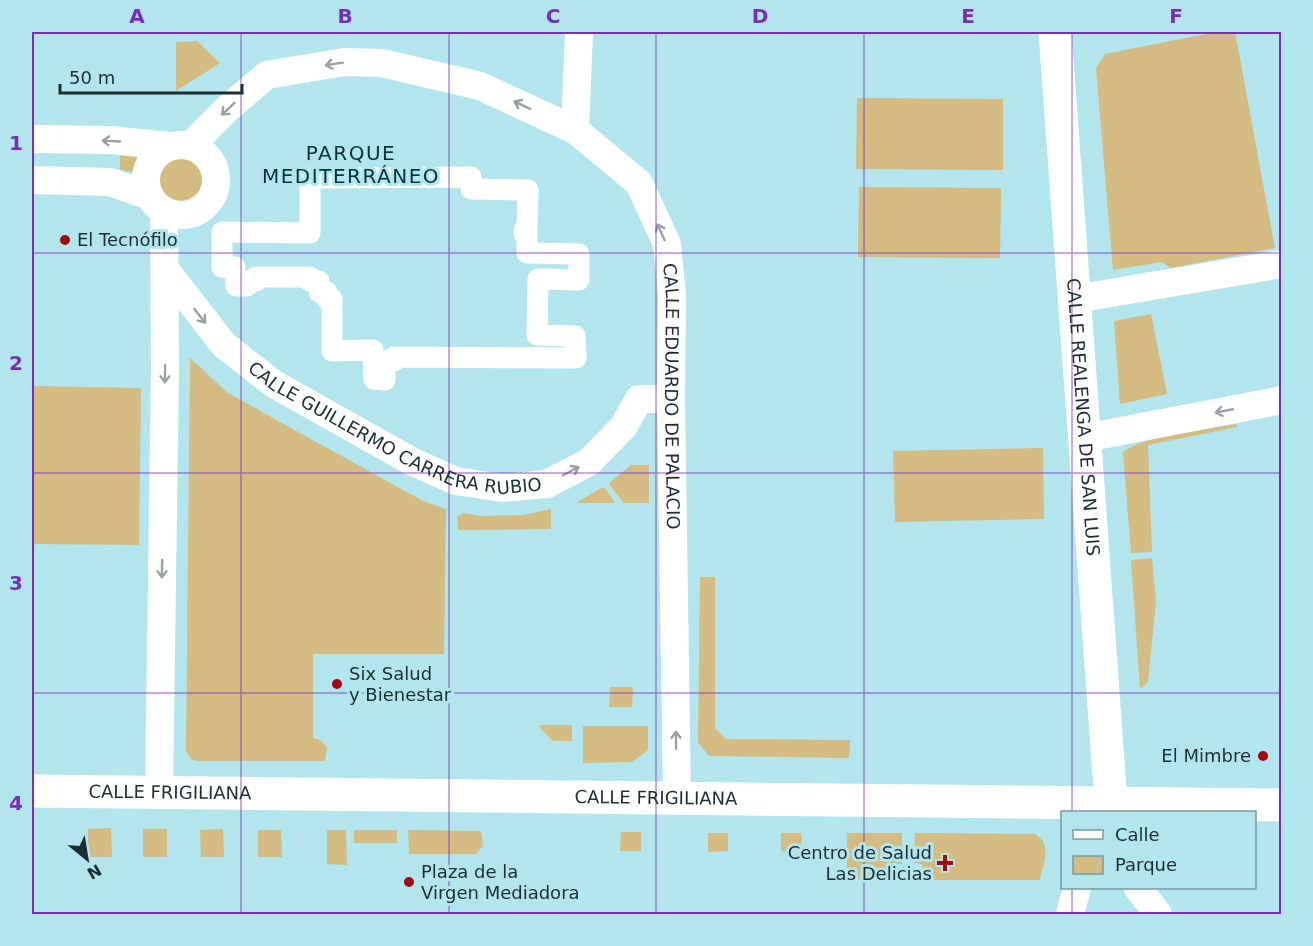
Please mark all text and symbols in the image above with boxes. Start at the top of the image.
text: A [129,4,145,28]
text: B [337,4,353,28]
text: C [546,4,560,28]
text: D [752,4,768,28]
text: E [961,4,975,28]
text: F [1169,4,1183,28]
scale bar [60,57,242,95]
one-way arrow [324,58,344,69]
text: 50 m [69,67,115,88]
one-way arrow [513,99,531,110]
one-way arrow [220,102,235,116]
text: 1 [9,131,23,155]
one-way arrow [102,135,122,146]
district label: PARQUE MEDITERRÁNEO [262,141,440,188]
one-way arrow [655,223,666,241]
place label: El Tecnófilo [77,229,178,250]
marker: El Tecnófilo [58,233,72,247]
street label: CALLE EDUARDO DE PALACIO [659,262,684,530]
street label: CALLE REALENGA DE SAN LUIS [1063,277,1104,557]
one-way arrow [193,308,206,324]
text: 2 [9,351,23,375]
street label: CALLE GUILLERMO CARRERA RUBIO [244,357,542,498]
one-way arrow [159,364,171,384]
one-way arrow [1215,406,1234,417]
one-way arrow [561,465,579,476]
one-way arrow [156,559,168,579]
text: 3 [9,571,23,595]
place label: Six Salud y Bienestar [349,663,452,705]
marker: Six Salud y Bienestar [330,677,344,691]
one-way arrow [670,731,682,751]
place label: El Mimbre [1161,745,1251,766]
marker: El Mimbre [1256,749,1270,763]
street label: CALLE FRIGILIANA [88,781,252,803]
street label: CALLE FRIGILIANA [574,786,738,809]
text: 4 [9,791,23,815]
legend [1061,811,1256,889]
text: Calle [1115,824,1160,845]
north arrow [57,829,117,889]
place label: Centro de Salud Las Delicias [788,842,932,884]
marker: Centro de Salud Las Delicias [936,854,954,872]
text: Parque [1115,854,1177,875]
text: N [84,860,105,883]
place label: Plaza de la Virgen Mediadora [421,861,580,903]
marker: Plaza de la Virgen Mediadora [402,875,416,889]

